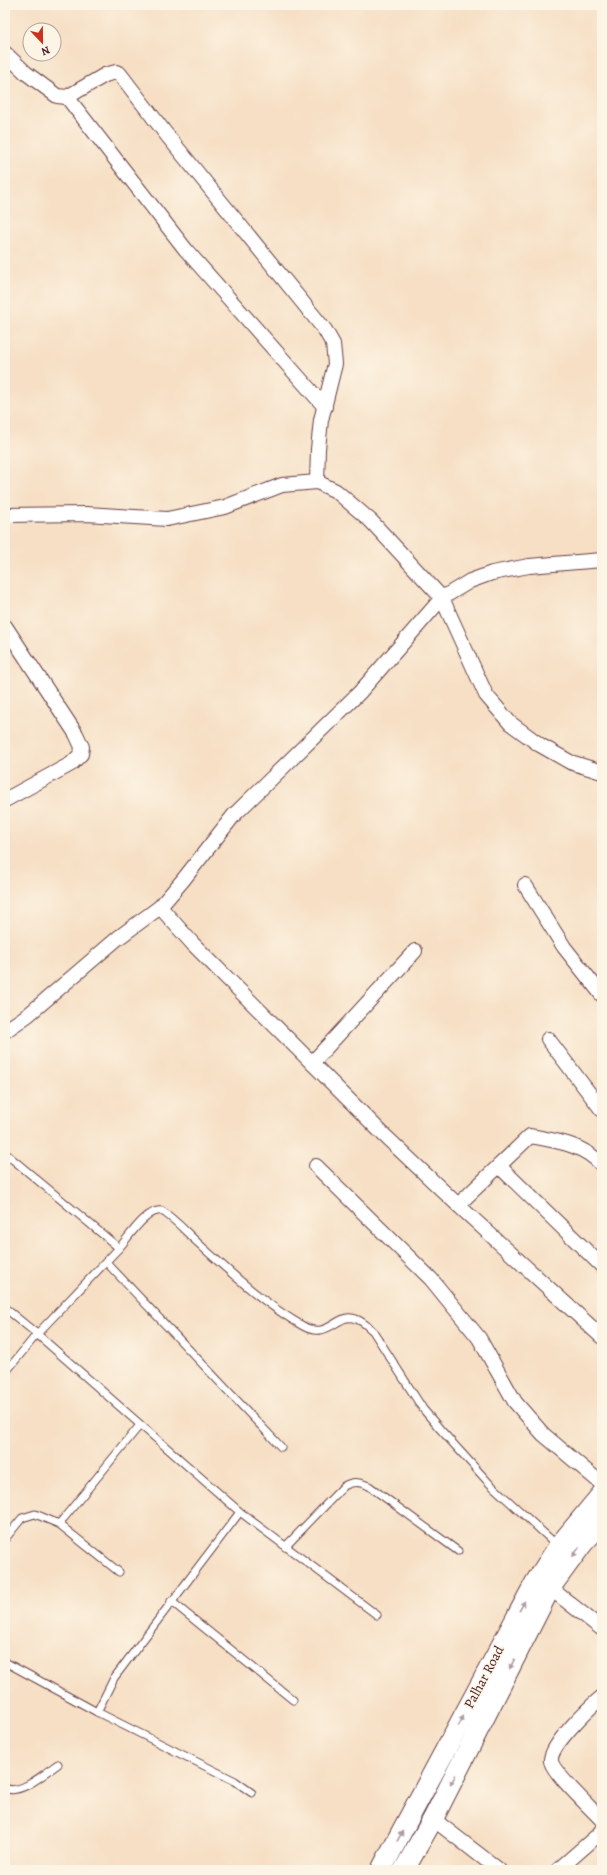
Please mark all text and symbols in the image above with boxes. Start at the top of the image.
north arrow [22,22,62,62]
text: N [39,42,52,59]
one-way arrow [572,1547,580,1557]
one-way arrow [519,1600,526,1612]
street label: Palhar Road [459,1642,509,1712]
one-way arrow [509,1659,515,1670]
one-way arrow [458,1715,464,1727]
one-way arrow [450,1774,456,1786]
one-way arrow [397,1830,404,1842]

